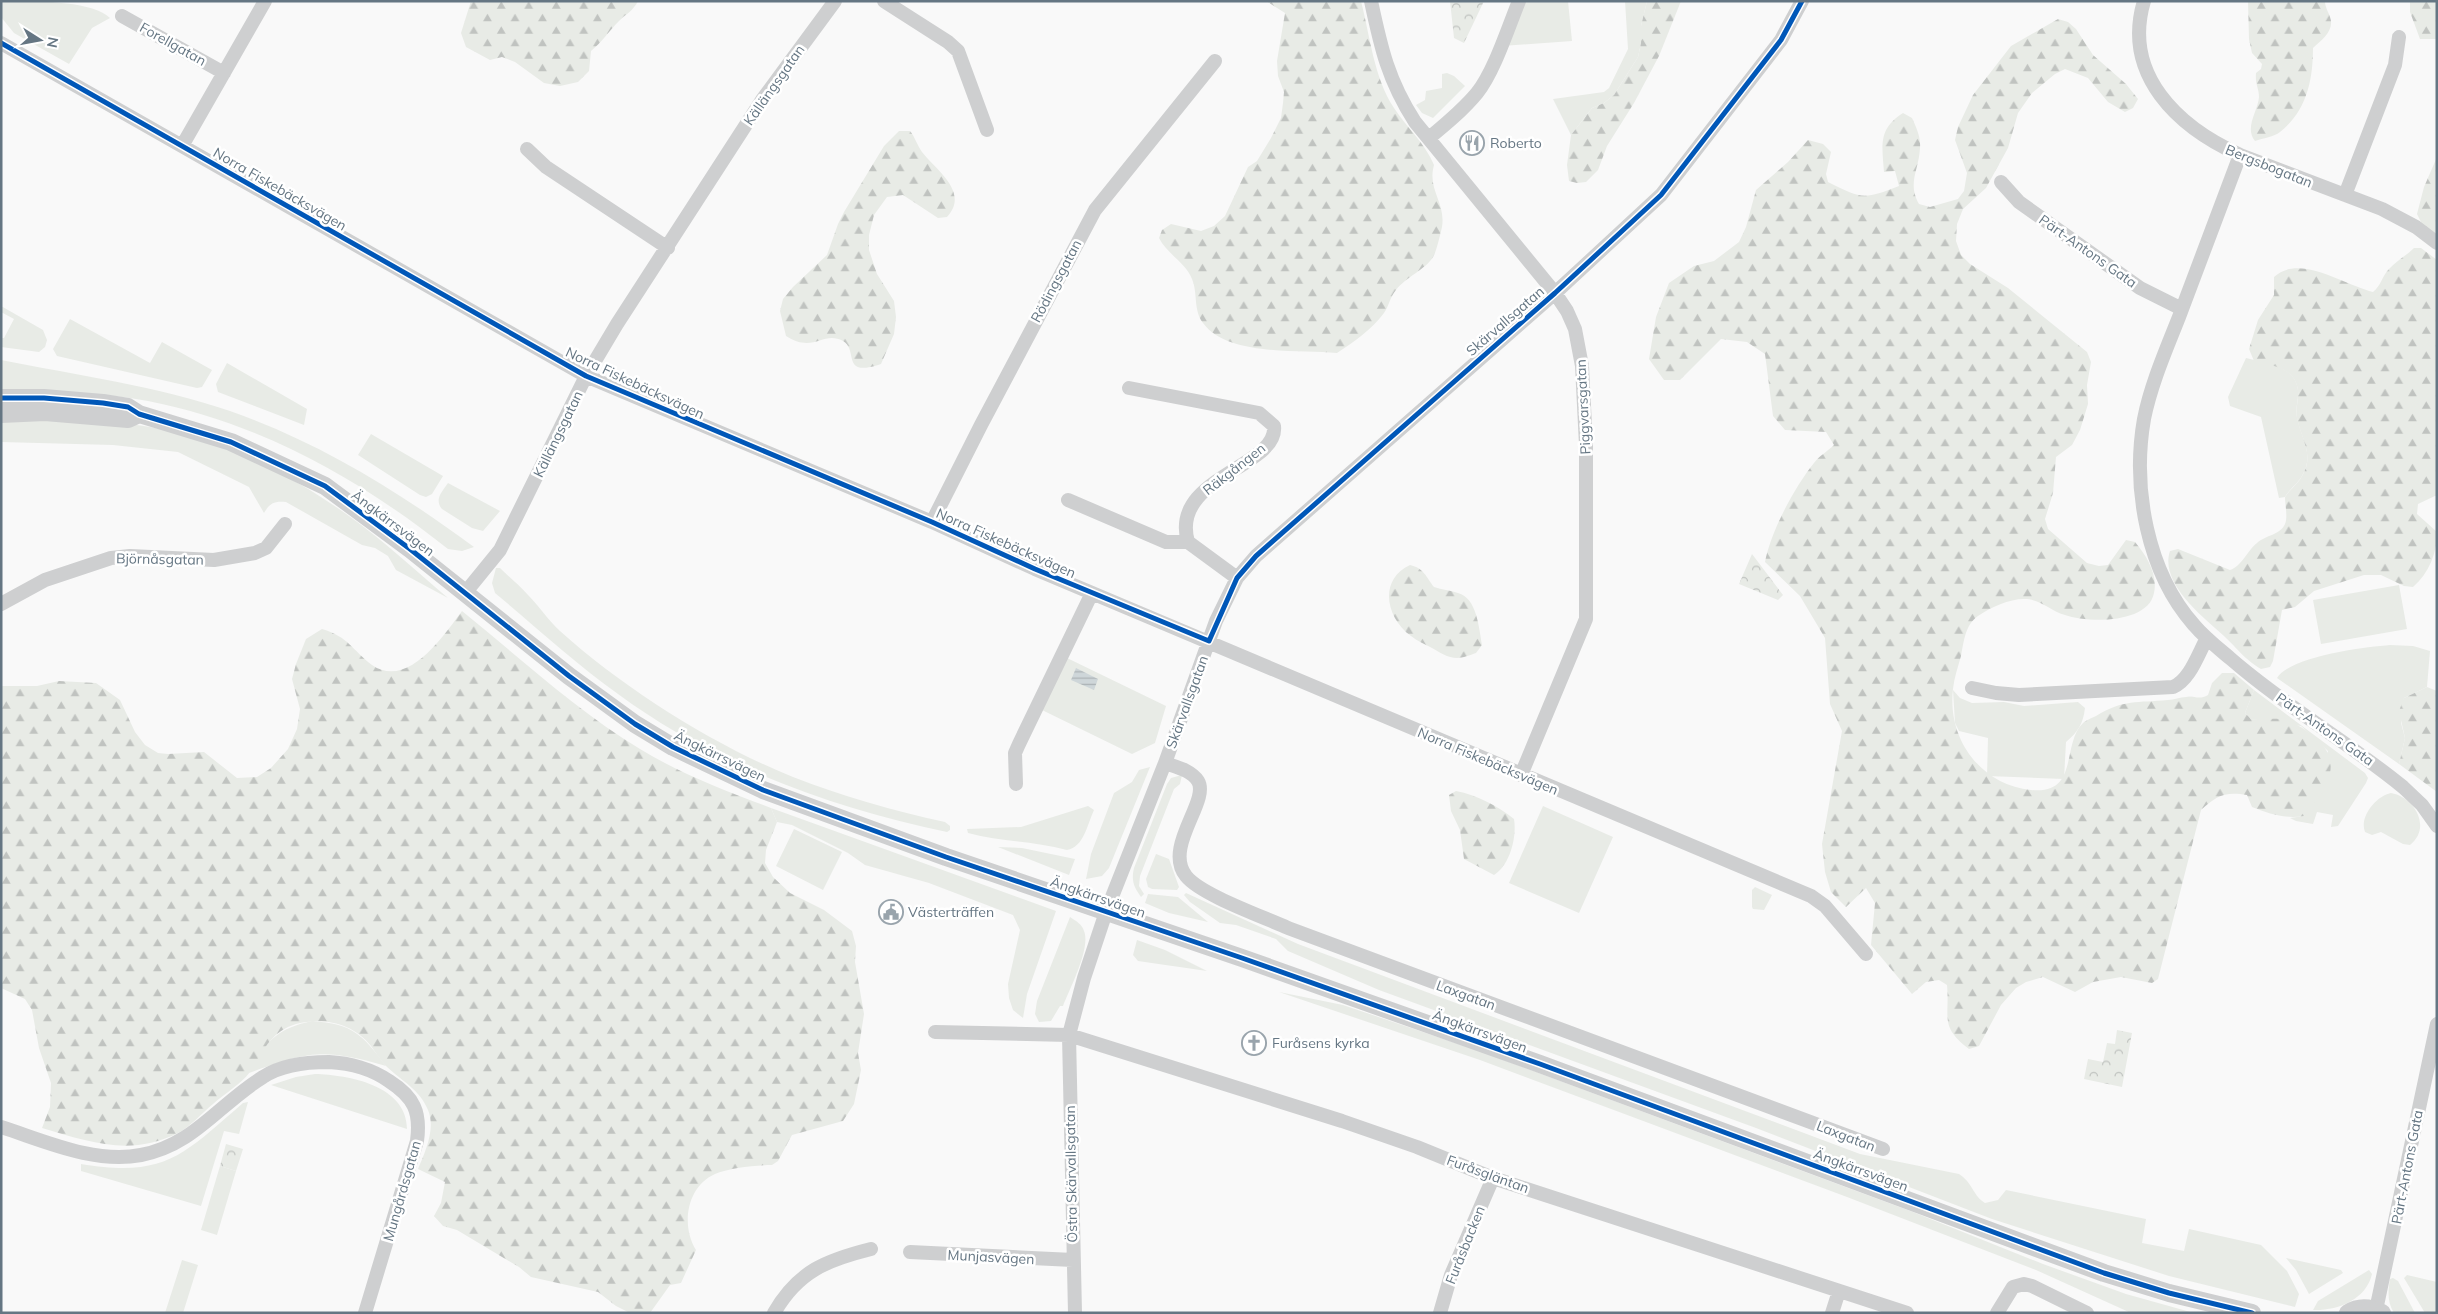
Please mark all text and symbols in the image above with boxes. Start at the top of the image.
north arrow [15,15,65,65]
street label: Forellgatan [137,18,209,70]
text: N [43,36,63,49]
street label: Källängsgatan [740,41,808,129]
restaurant icon: Roberto [1459,130,1485,156]
place label: Roberto [1490,134,1542,152]
street label: Bergsbogatan [2223,140,2315,192]
street label: Norra Fiskebäcksvägen [210,143,350,235]
street label: Pärt-Antons Gata [2036,210,2140,292]
street label: Rödingsgatan [1027,237,1085,325]
street label: Skärvallsgatan [1462,282,1548,360]
street label: Norra Fiskebäcksvägen [563,343,707,423]
street label: Piggvarsgatan [1572,359,1594,455]
street label: Källängsgatan [529,388,587,480]
street label: Räkgången [1199,439,1269,499]
street label: Ängkärrsvägen [348,486,438,560]
street label: Norra Fiskebäcksvägen [933,504,1079,582]
street label: Björnåsgatan [116,549,204,569]
street label: Skärvallsgatan [1162,653,1212,751]
street label: Pärt-Antons Gata [2273,688,2377,770]
street label: Norra Fiskebäcksvägen [1415,723,1561,799]
street label: Ängkärrsvägen [671,726,769,786]
street label: Ängkärrsvägen [1048,872,1148,922]
public building icon: Västerträffen [878,899,904,925]
place label: Västerträffen [908,903,994,921]
street label: Laxgatan [1434,976,1498,1014]
street label: Ängkärrsvägen [1430,1006,1530,1056]
church icon: Furåsens kyrka [1241,1030,1267,1056]
place label: Furåsens kyrka [1272,1034,1370,1052]
street label: Östra Skärvallsgatan [1061,1105,1081,1243]
street label: Pärt-Antons Gata [2387,1109,2427,1225]
street label: Laxgatan [1814,1117,1878,1155]
street label: Mungårdsgatan [379,1139,425,1243]
street label: Ängkärrsvägen [1811,1145,1911,1195]
street label: Furåsgläntan [1444,1151,1532,1197]
street label: Furåsbacken [1441,1203,1489,1287]
street label: Munjasvägen [947,1246,1035,1268]

